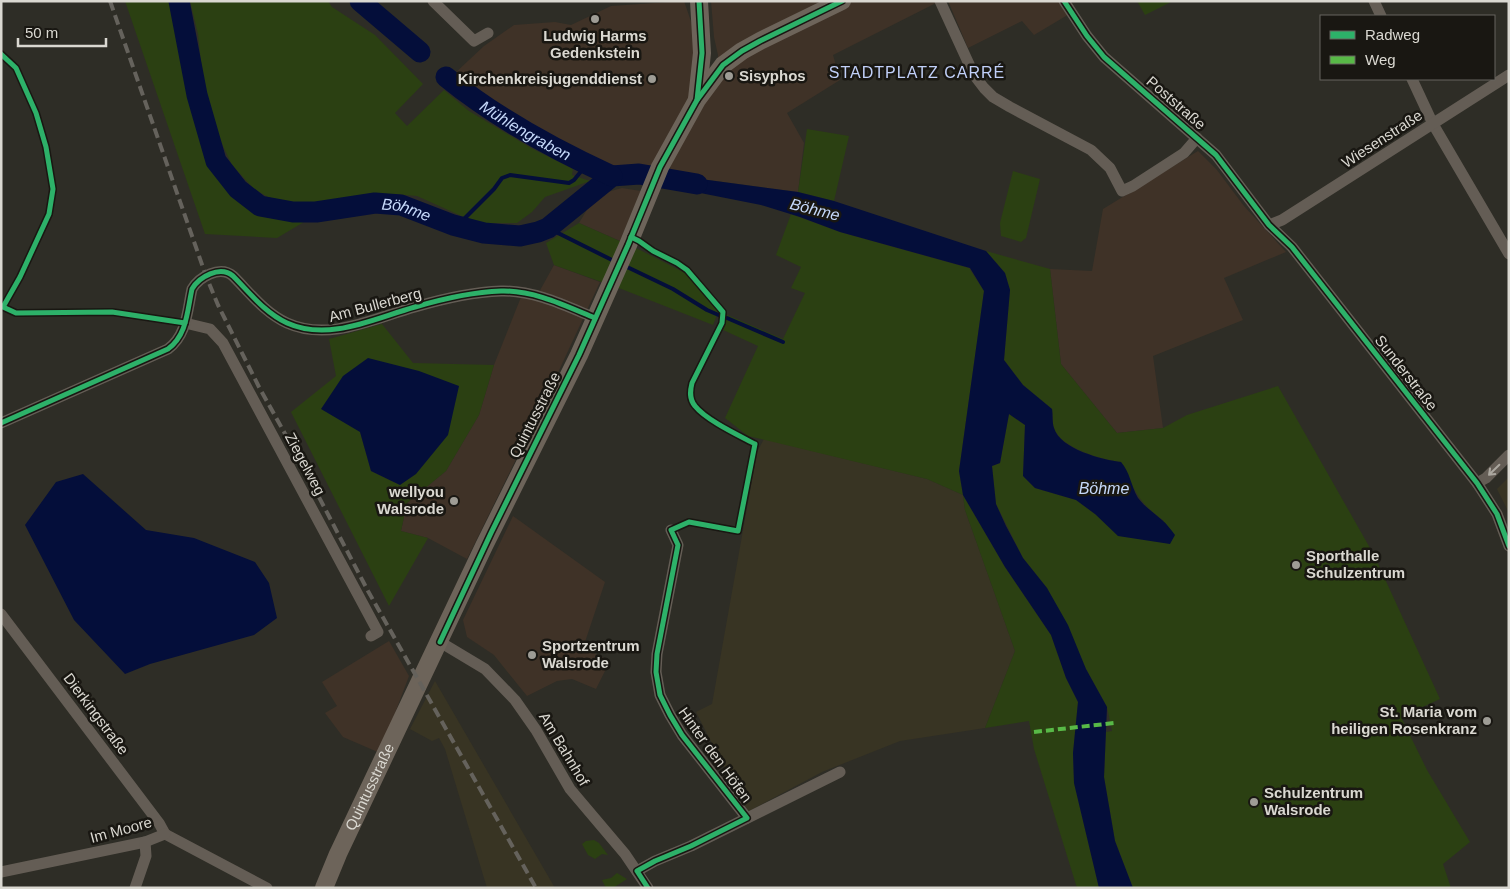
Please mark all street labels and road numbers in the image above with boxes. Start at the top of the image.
street label: Poststraße [1143,72,1209,133]
street label: Wiesenstraße [1338,106,1425,171]
street label: Am Bullerberg [327,284,423,325]
street label: Sunderstraße [1372,332,1441,414]
street label: Quintusstraße [506,369,564,461]
street label: Ziegelweg [282,430,329,498]
street label: Dierkingstraße [60,670,133,758]
street label: Hinter den Höfen [675,704,756,806]
street label: Am Bahnhof [536,709,593,789]
street label: Quintusstraße [341,740,397,833]
street label: Im Moore [88,813,154,846]

